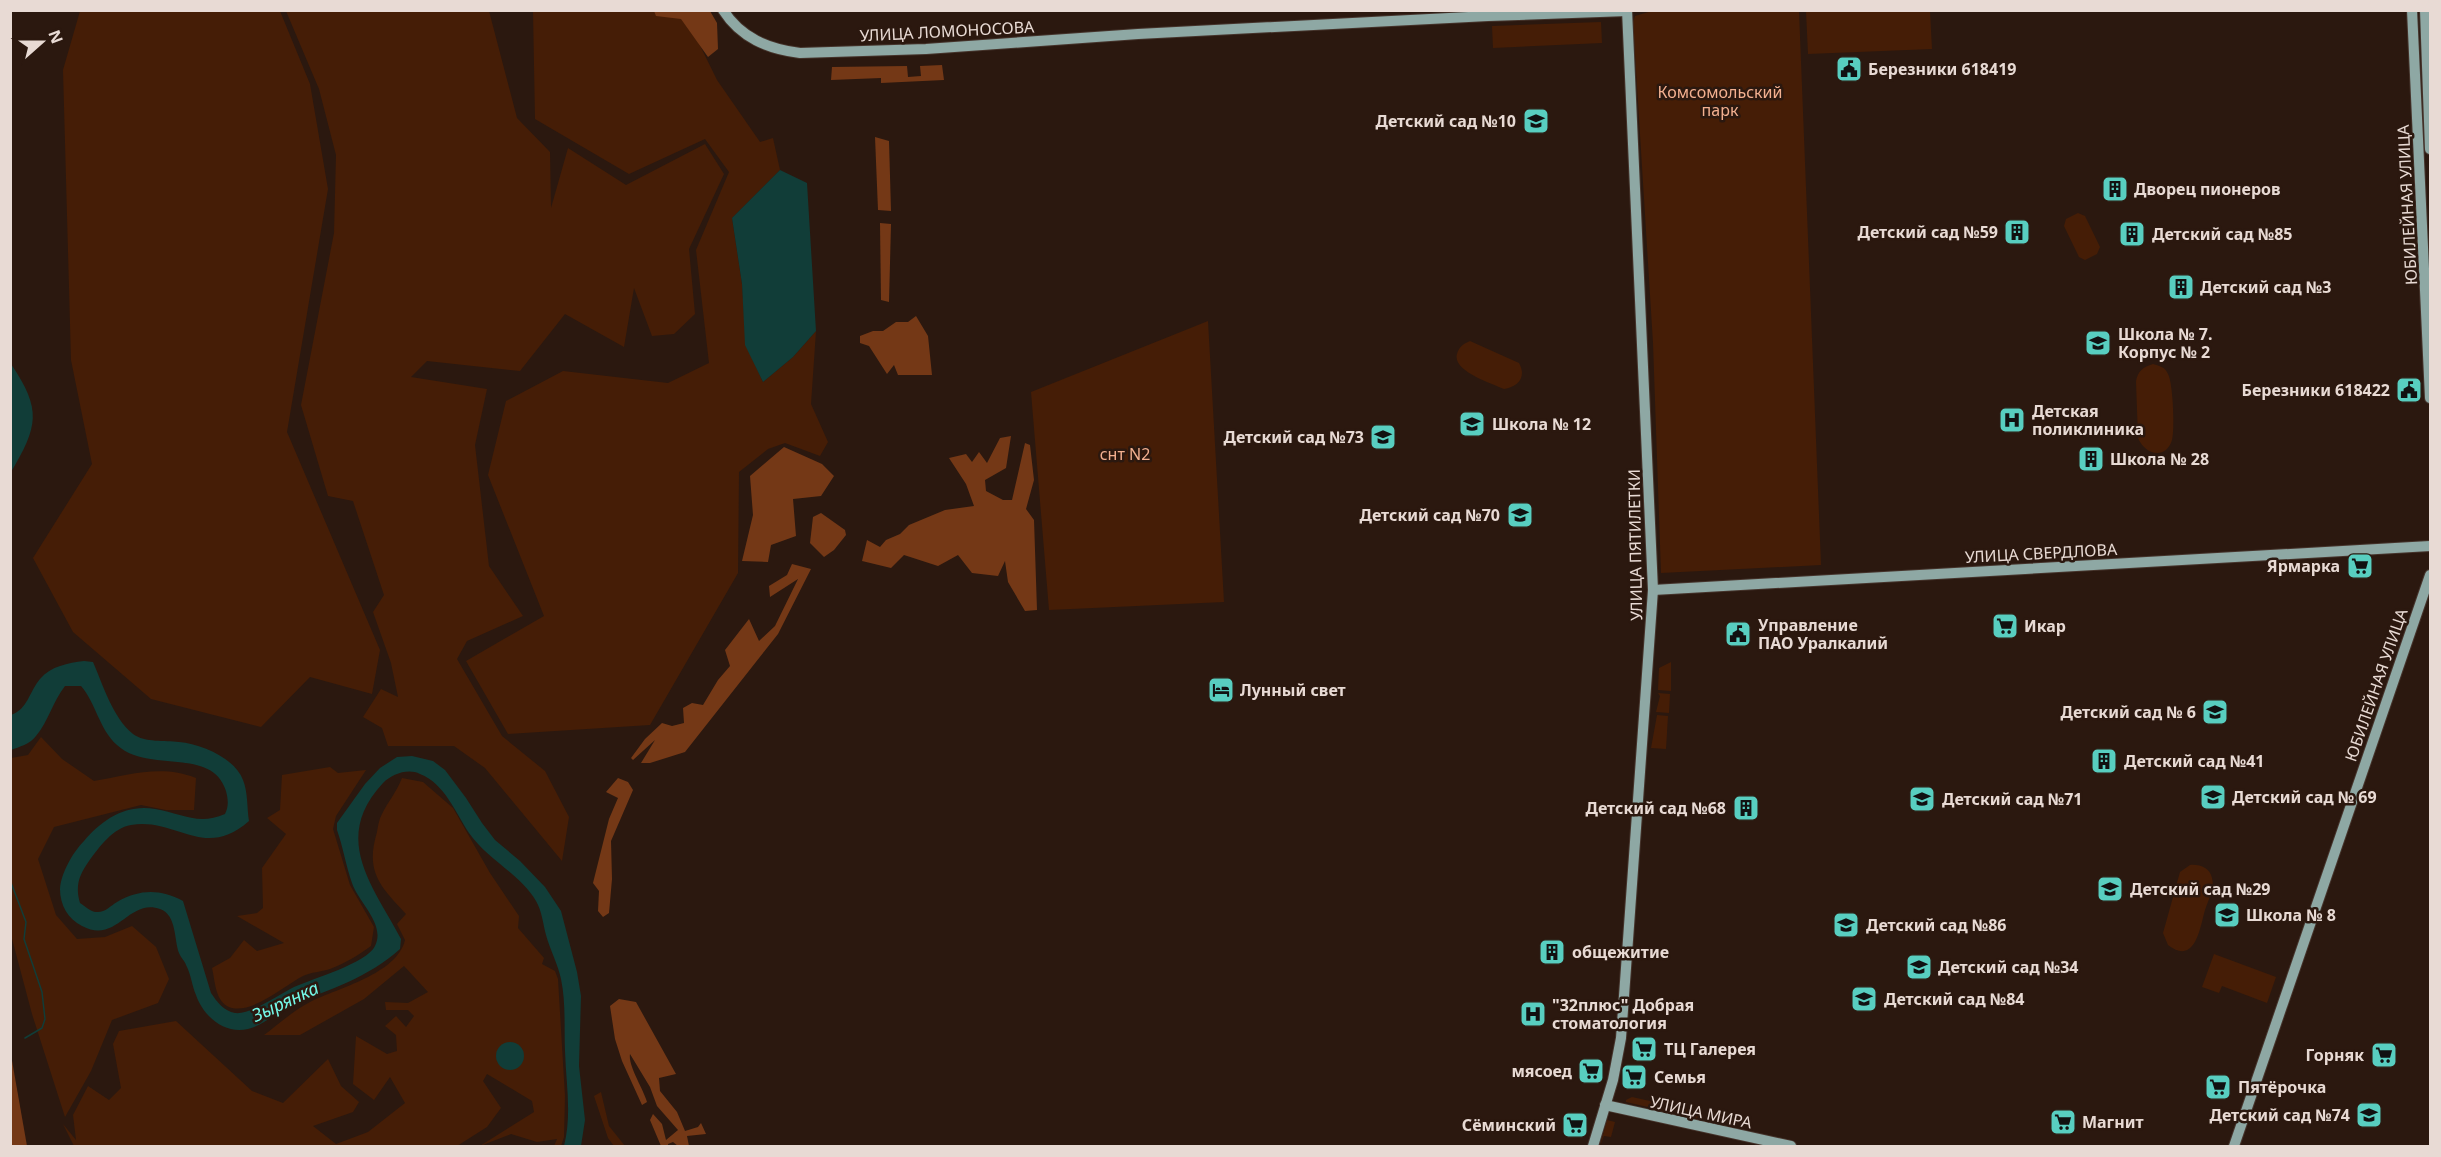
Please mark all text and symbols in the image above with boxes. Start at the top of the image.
north arrow [12,12,72,72]
street label: УЛИЦА ЛОМОНОСОВА [859,15,1036,47]
text: N [43,27,69,47]
public building icon: Березники 618419 [1834,54,1864,84]
place label: Березники 618419 [1868,58,2016,80]
park label: Комсомольский парк [1658,81,1782,121]
school or university icon: Детский сад №10 [1521,106,1551,136]
place label: Детский сад №10 [1375,110,1516,132]
street label: ЮБИЛЕЙНАЯ УЛИЦА [2392,124,2422,286]
building icon: Дворец пионеров [2100,174,2130,204]
place label: Дворец пионеров [2134,178,2281,200]
building icon: Детский сад №59 [2002,217,2032,247]
building icon: Детский сад №85 [2117,219,2147,249]
place label: Детский сад №59 [1857,221,1998,243]
place label: Детский сад №85 [2152,223,2293,245]
building icon: Детский сад №3 [2166,272,2196,302]
place label: Детский сад №3 [2200,276,2331,298]
place label: Школа № 7. Корпус № 2 [2118,323,2212,363]
school or university icon: Школа № 7. Корпус № 2 [2083,328,2113,358]
public building icon: Березники 618422 [2394,375,2424,405]
place label: Березники 618422 [2242,379,2390,401]
place label: Детская поликлиника [2032,400,2144,440]
hospital icon: Детская поликлиника [1997,405,2027,435]
school or university icon: Школа № 12 [1457,409,1487,439]
place label: Школа № 12 [1492,413,1591,435]
school or university icon: Детский сад №73 [1368,422,1398,452]
place label: Детский сад №73 [1223,426,1364,448]
park label: снт N2 [1100,443,1150,465]
building icon: Школа № 28 [2076,444,2106,474]
place label: Школа № 28 [2110,448,2209,470]
street label: УЛИЦА ПЯТИЛЕТКИ [1623,469,1647,621]
school or university icon: Детский сад №70 [1505,500,1535,530]
place label: Детский сад №70 [1359,504,1500,526]
street label: УЛИЦА СВЕРДЛОВА [1964,538,2118,568]
supermarket icon: Ярмарка [2345,551,2375,581]
place label: Ярмарка [2267,555,2340,577]
street label: ЮБИЛЕЙНАЯ УЛИЦА [2340,605,2413,764]
supermarket icon: Икар [1990,611,2020,641]
place label: Управление ПАО Уралкалий [1758,614,1888,654]
place label: Икар [2024,615,2066,637]
public building icon: Управление ПАО Уралкалий [1723,619,1753,649]
hotel icon: Лунный свет [1206,675,1236,705]
place label: Лунный свет [1240,679,1346,701]
school or university icon: Детский сад № 6 [2200,697,2230,727]
place label: Детский сад № 6 [2060,701,2196,723]
building icon: Детский сад №41 [2089,746,2119,776]
place label: Детский сад №41 [2124,750,2265,772]
school or university icon: Детский сад № 69 [2198,782,2228,812]
school or university icon: Детский сад №71 [1907,784,1937,814]
place label: Детский сад № 69 [2232,786,2377,808]
place label: Детский сад №71 [1942,788,2083,810]
building icon: Детский сад №68 [1731,793,1761,823]
place label: Детский сад №68 [1585,797,1726,819]
school or university icon: Детский сад №29 [2095,874,2125,904]
place label: Детский сад №29 [2130,878,2271,900]
school or university icon: Школа № 8 [2212,900,2242,930]
place label: Школа № 8 [2246,904,2336,926]
school or university icon: Детский сад №86 [1831,910,1861,940]
place label: Детский сад №86 [1866,914,2007,936]
building icon: общежитие [1537,937,1567,967]
place label: общежитие [1572,941,1669,963]
school or university icon: Детский сад №34 [1904,952,1934,982]
place label: Детский сад №34 [1938,956,2079,978]
water label: Зырянка [247,975,322,1027]
school or university icon: Детский сад №84 [1849,984,1879,1014]
place label: Детский сад №84 [1884,988,2025,1010]
place label: "32плюс" Добрая стоматология [1552,994,1694,1034]
hospital icon: "32плюс" Добрая стоматология [1518,999,1548,1029]
supermarket icon: ТЦ Галерея [1629,1034,1659,1064]
place label: ТЦ Галерея [1664,1038,1756,1060]
supermarket icon: Горняк [2369,1040,2399,1070]
place label: Горняк [2306,1044,2364,1066]
supermarket icon: мясоед [1576,1056,1606,1086]
place label: мясоед [1511,1060,1573,1082]
supermarket icon: Семья [1619,1062,1649,1092]
place label: Семья [1654,1066,1706,1088]
supermarket icon: Пятёрочка [2203,1072,2233,1102]
place label: Пятёрочка [2238,1076,2326,1098]
street label: УЛИЦА МИРА [1648,1090,1755,1134]
school or university icon: Детский сад №74 [2354,1100,2384,1130]
place label: Детский сад №74 [2209,1104,2350,1126]
supermarket icon: Магнит [2048,1107,2078,1137]
supermarket icon: Сёминский [1560,1110,1590,1140]
place label: Магнит [2082,1111,2144,1133]
place label: Сёминский [1462,1114,1556,1136]

